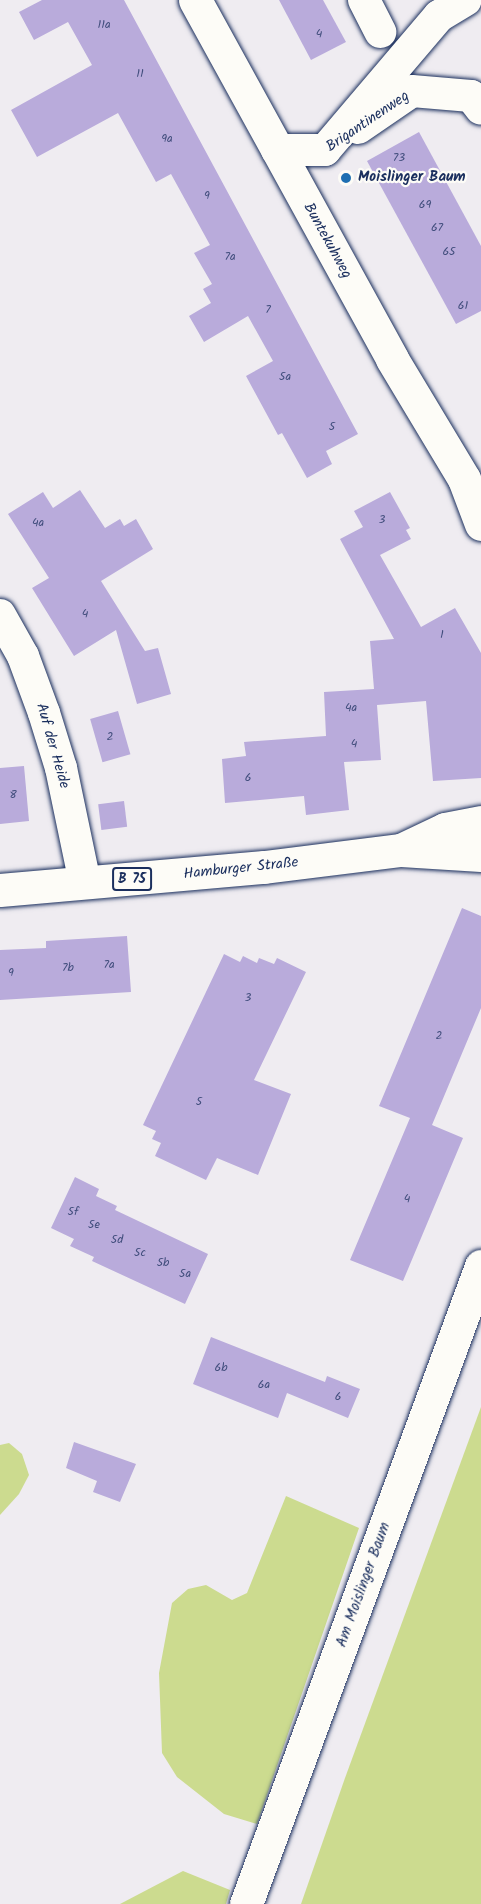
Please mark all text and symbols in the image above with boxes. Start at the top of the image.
house number: 11a [97,18,111,32]
house number: 4 [316,27,322,41]
house number: 11 [136,67,144,81]
street label: Brigantinenweg [323,88,413,156]
house number: 9a [161,132,173,146]
house number: 73 [393,151,405,165]
place label: Moislinger Baum [358,169,466,187]
marker: Moislinger Baum [339,171,353,185]
house number: 9 [204,189,210,203]
house number: 69 [419,198,431,212]
street label: Buntekuhweg [299,200,355,282]
house number: 67 [431,221,443,235]
house number: 65 [442,245,456,259]
house number: 7a [224,250,236,264]
house number: 61 [458,299,468,313]
house number: 7 [265,303,271,317]
house number: 5a [279,370,291,384]
house number: 5 [329,420,335,434]
house number: 3 [379,513,385,527]
house number: 4a [32,516,44,530]
house number: 4 [82,607,88,621]
house number: 1 [440,628,444,642]
street label: Auf der Heide [31,701,73,791]
house number: 4a [345,701,357,715]
house number: 2 [107,730,113,744]
house number: 4 [351,737,357,751]
house number: 6 [245,771,251,785]
house number: 8 [9,788,17,802]
street label: Hamburger Straße [183,854,299,884]
road number: B 75 [111,868,153,890]
house number: 7a [103,958,115,972]
house number: 7b [62,961,74,975]
house number: 9 [8,966,14,980]
house number: 3 [245,991,251,1005]
house number: 2 [436,1029,442,1043]
house number: 5 [196,1095,202,1109]
house number: 4 [404,1192,410,1206]
house number: 5f [68,1205,78,1219]
house number: 5e [88,1218,100,1232]
house number: 5d [111,1233,123,1247]
house number: 5c [134,1246,146,1260]
house number: 5b [157,1256,169,1270]
house number: 5a [179,1267,191,1281]
house number: 6b [215,1361,227,1375]
house number: 6a [258,1378,270,1392]
house number: 6 [335,1390,341,1404]
street label: Am Moislinger Baum [333,1520,395,1650]

